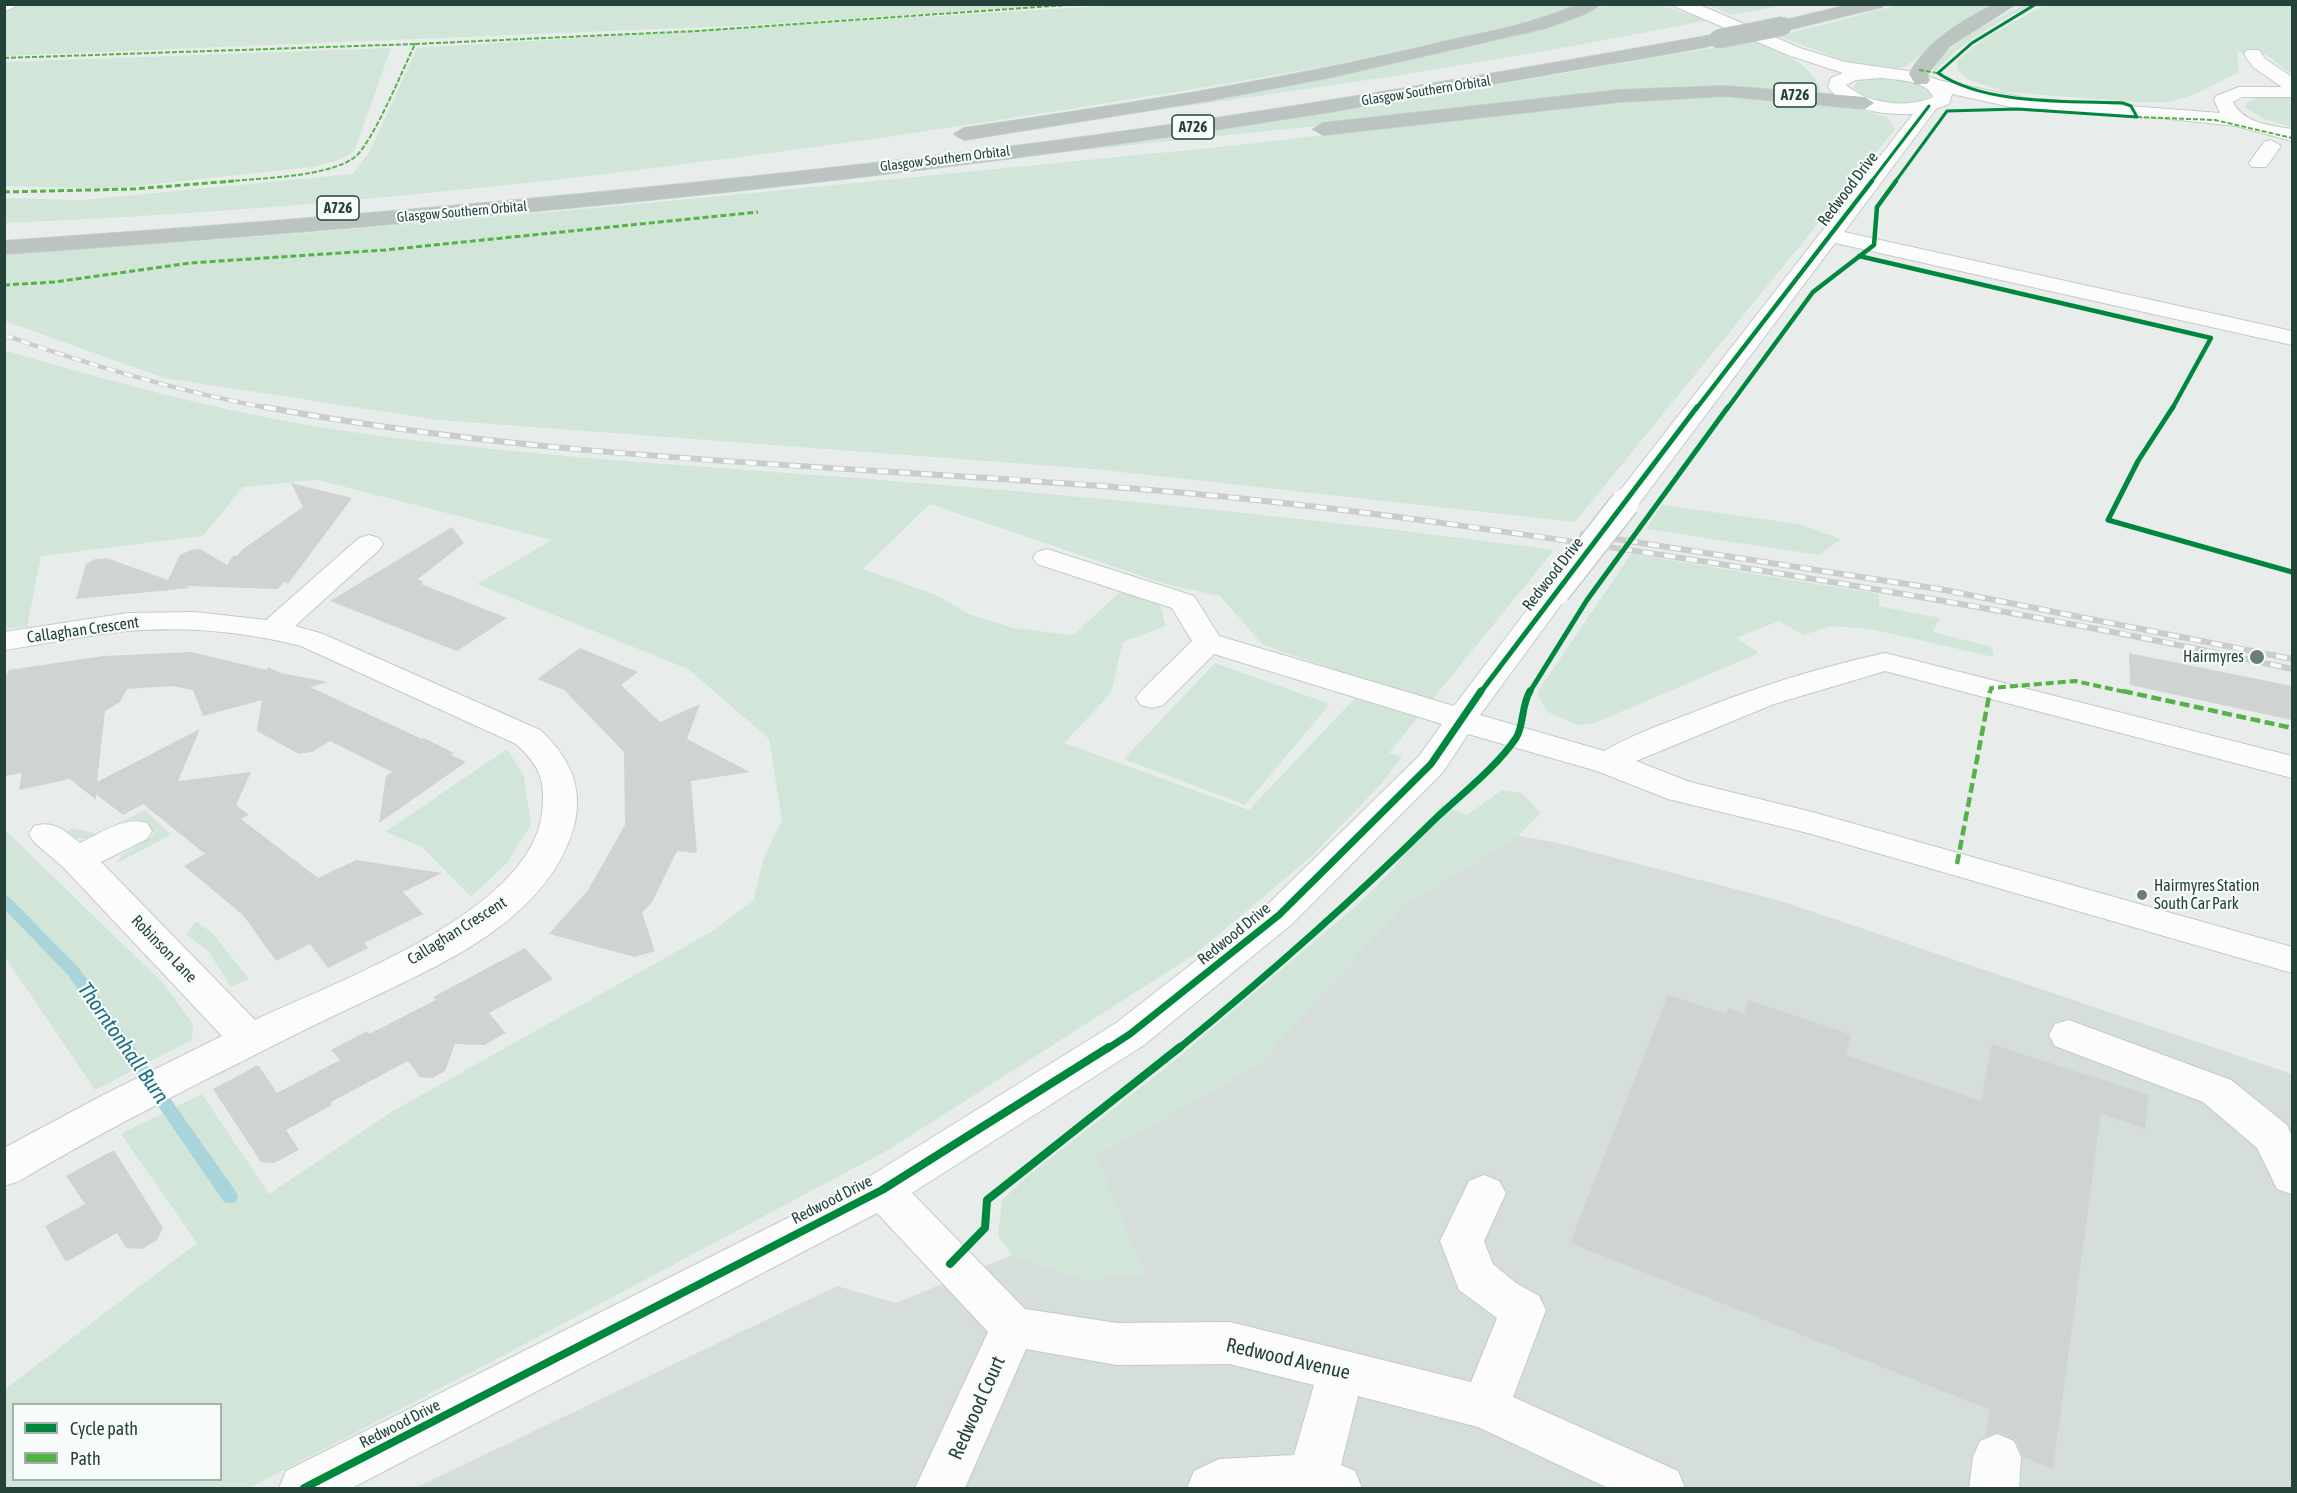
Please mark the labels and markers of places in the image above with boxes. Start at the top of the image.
place label: Hairmyres [2183,647,2244,667]
marker: Hairmyres [2248,648,2266,666]
place label: Hairmyres Station South Car Park [2154,876,2259,914]
marker: Hairmyres Station South Car Park [2135,888,2149,902]

